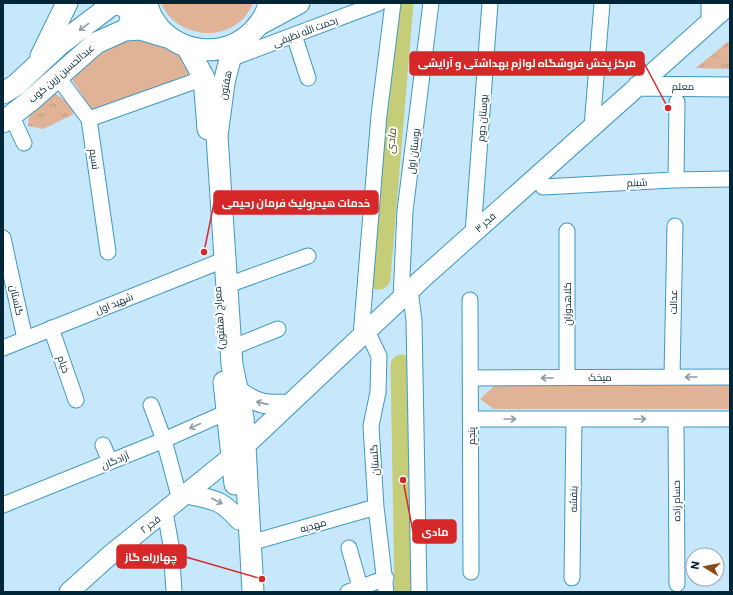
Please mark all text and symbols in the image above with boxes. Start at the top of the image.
street label: رحمت الله نظیفی [271,12,339,50]
one-way arrow [78,23,89,31]
street label: عبدالحسین زرین کوب [26,41,97,105]
callout: مرکز پخش فروشگاه لوازم بهداشتی و آرایشی [410,52,644,75]
text: مرکز پخش فروشگاه لوازم بهداشتی و آرایشی [418,56,636,72]
street label: هفتون [216,69,235,101]
street label: معلم [672,80,694,94]
street label: بوستان دوم [474,94,492,142]
water label: مادی [383,127,399,154]
street label: بوستان اول [404,127,423,175]
street label: نسیم [86,148,102,170]
street label: شبنم [626,175,648,191]
callout: خدمات هیدرولیک فرمان رحیمی [214,191,378,214]
text: خدمات هیدرولیک فرمان رحیمی [222,196,370,211]
street label: فجر ۳ [472,210,498,234]
street label: کلاهدوزان [561,282,574,326]
street label: گلستان [7,284,26,317]
street label: معراج (هفتون) [211,286,228,350]
street label: عدالت [667,289,679,315]
street label: شهید اول [93,290,135,317]
street label: خیام [54,354,73,375]
street label: میخک [588,371,612,383]
one-way arrow [685,373,698,381]
one-way arrow [541,374,554,382]
one-way arrow [256,399,269,407]
one-way arrow [503,415,516,423]
one-way arrow [633,415,646,423]
one-way arrow [190,423,202,430]
street label: پنجم [465,427,479,445]
street label: گلستان [367,444,382,476]
street label: آزادگان [99,449,131,472]
street label: حسام زاده [670,480,684,522]
street label: بنفشه [567,486,579,512]
one-way arrow [210,498,222,505]
street label: فجر ۲ [138,512,162,536]
street label: مهدیه [298,516,328,535]
callout: مادی [413,520,456,543]
text: مادی [422,525,448,539]
callout: چهارراه گاز [117,545,186,568]
north arrow [685,547,725,587]
text: چهارراه گاز [124,550,177,566]
text: N [688,560,702,570]

